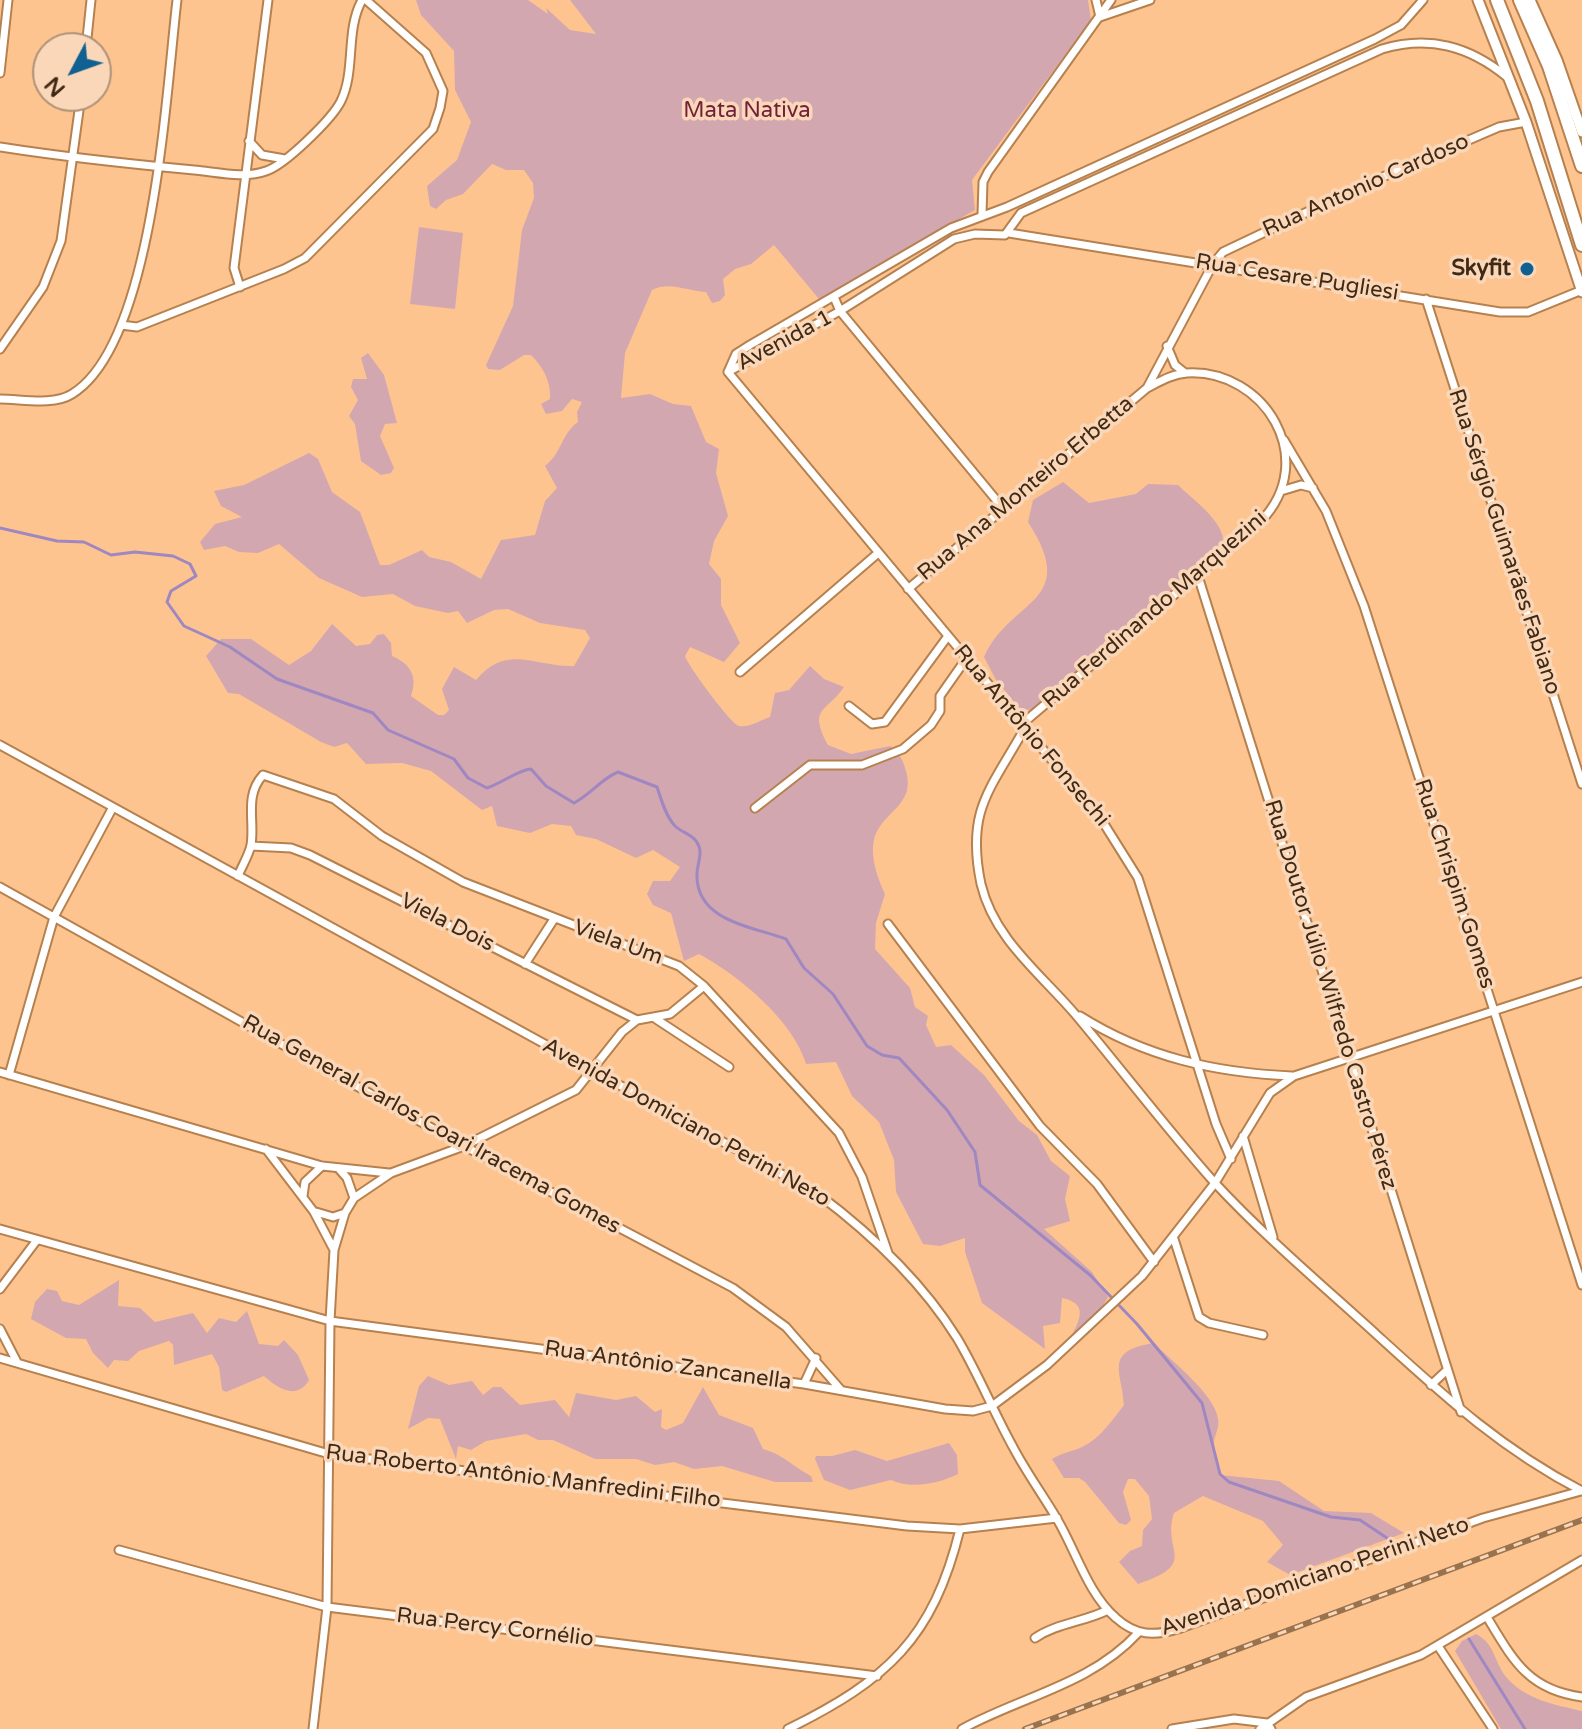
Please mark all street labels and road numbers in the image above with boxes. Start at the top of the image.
street label: Rua Antonio Cardoso [1259,129,1473,243]
street label: Rua Cesare Pugliesi [1194,249,1400,307]
street label: Avenida 1 [733,305,837,377]
street label: Rua Sérgio Guimarães Fabiano [1442,386,1566,698]
street label: Rua Ana Monteiro Erbetta [913,391,1139,587]
street label: Rua Ferdinando Marquezini [1037,505,1273,715]
street label: Rua Antônio Fonsechi [947,640,1115,832]
street label: Rua Chrispim Gomes [1408,776,1500,992]
street label: Rua Doutor Júlio Wilfredo Castro Pérez [1258,797,1402,1193]
street label: Viela Dois [396,888,498,958]
street label: Viela Um [570,915,666,971]
street label: Rua General Carlos Coari Iracema Gomes [237,1010,625,1240]
street label: Avenida Domiciano Perini Neto [538,1033,834,1213]
street label: Rua Antônio Zancanella [543,1336,793,1396]
street label: Rua Roberto Antônio Manfredini Filho [324,1440,722,1514]
street label: Avenida Domiciano Perini Neto [1157,1512,1473,1642]
street label: Rua Percy Cornélio [395,1603,595,1653]

